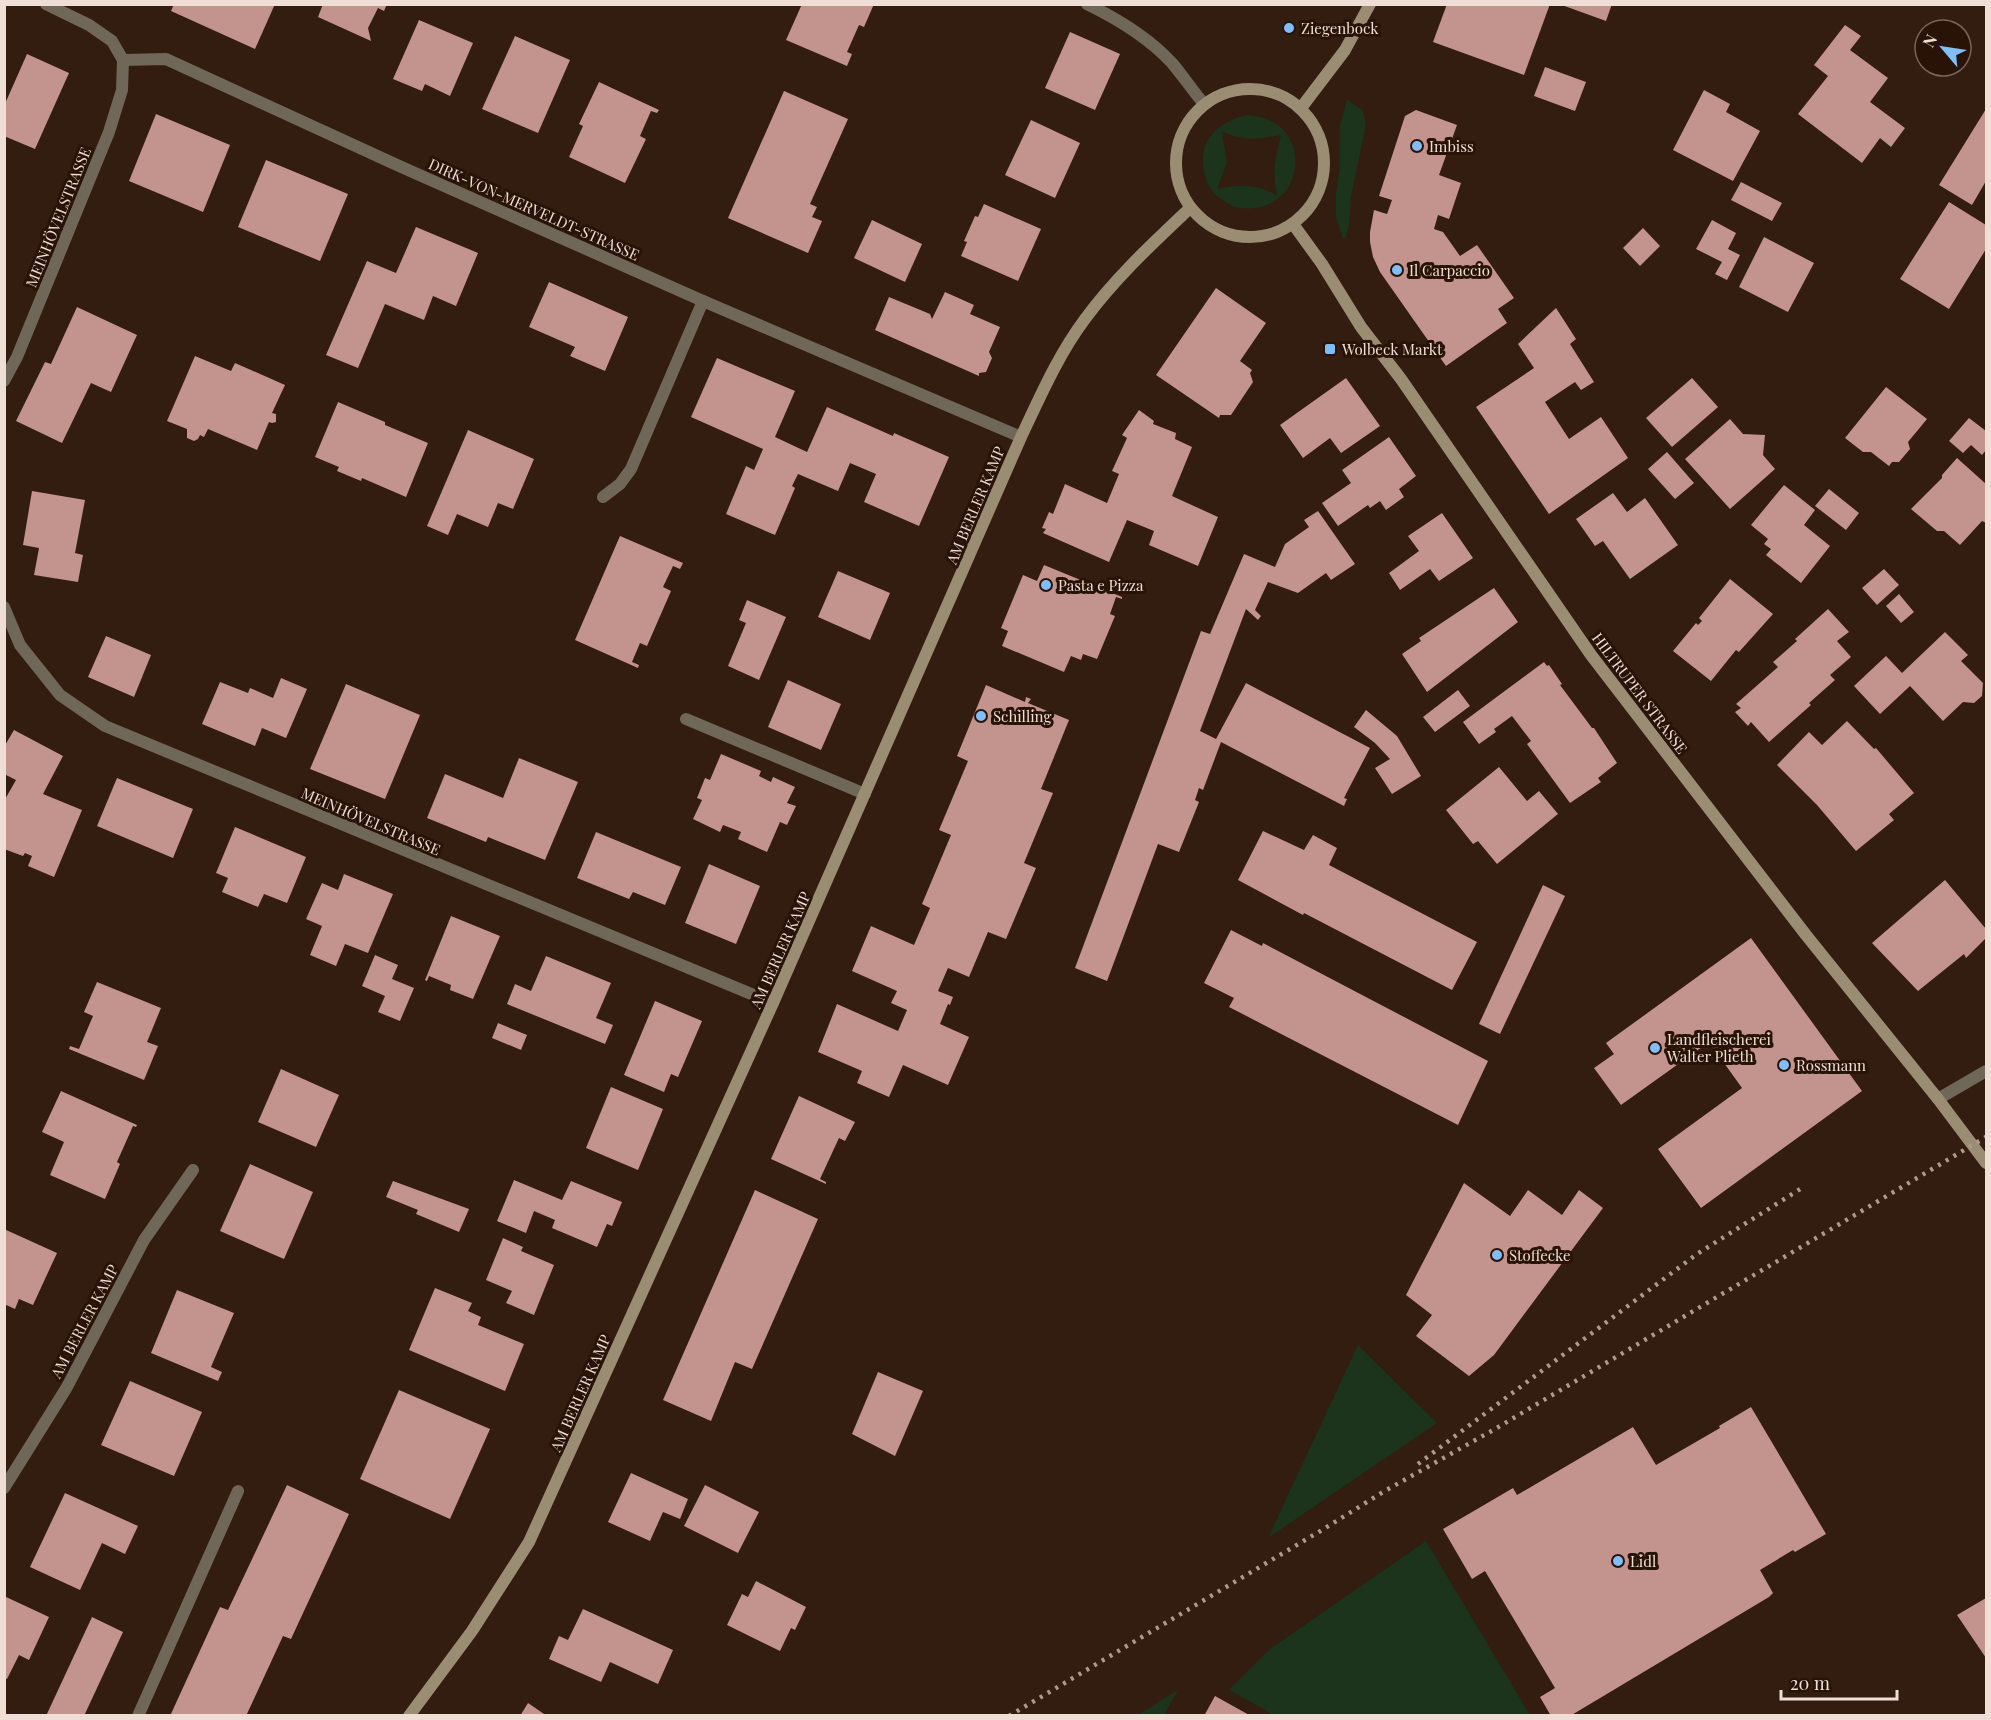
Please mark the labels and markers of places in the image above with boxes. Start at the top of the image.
place label: Ziegenbock [1301,18,1379,38]
marker: Ziegenbock [1282,21,1296,35]
place label: Imbiss [1429,136,1474,156]
marker: Imbiss [1410,139,1424,153]
place label: Il Carpaccio [1409,260,1490,280]
marker: Il Carpaccio [1390,263,1404,277]
place label: Wolbeck Markt [1341,339,1443,359]
marker: Wolbeck Markt [1323,342,1337,356]
place label: Pasta e Pizza [1058,575,1144,595]
marker: Pasta e Pizza [1039,578,1053,592]
place label: Schilling [993,706,1051,726]
marker: Schilling [974,709,988,723]
place label: Landfleischerei Walter Plieth [1666,1029,1771,1066]
marker: Landfleischerei Walter Plieth [1648,1041,1662,1055]
place label: Rossmann [1796,1055,1866,1075]
marker: Rossmann [1777,1058,1791,1072]
place label: Stoffecke [1509,1245,1570,1265]
marker: Stoffecke [1490,1248,1504,1262]
place label: Lidl [1630,1551,1656,1571]
marker: Lidl [1611,1554,1625,1568]

